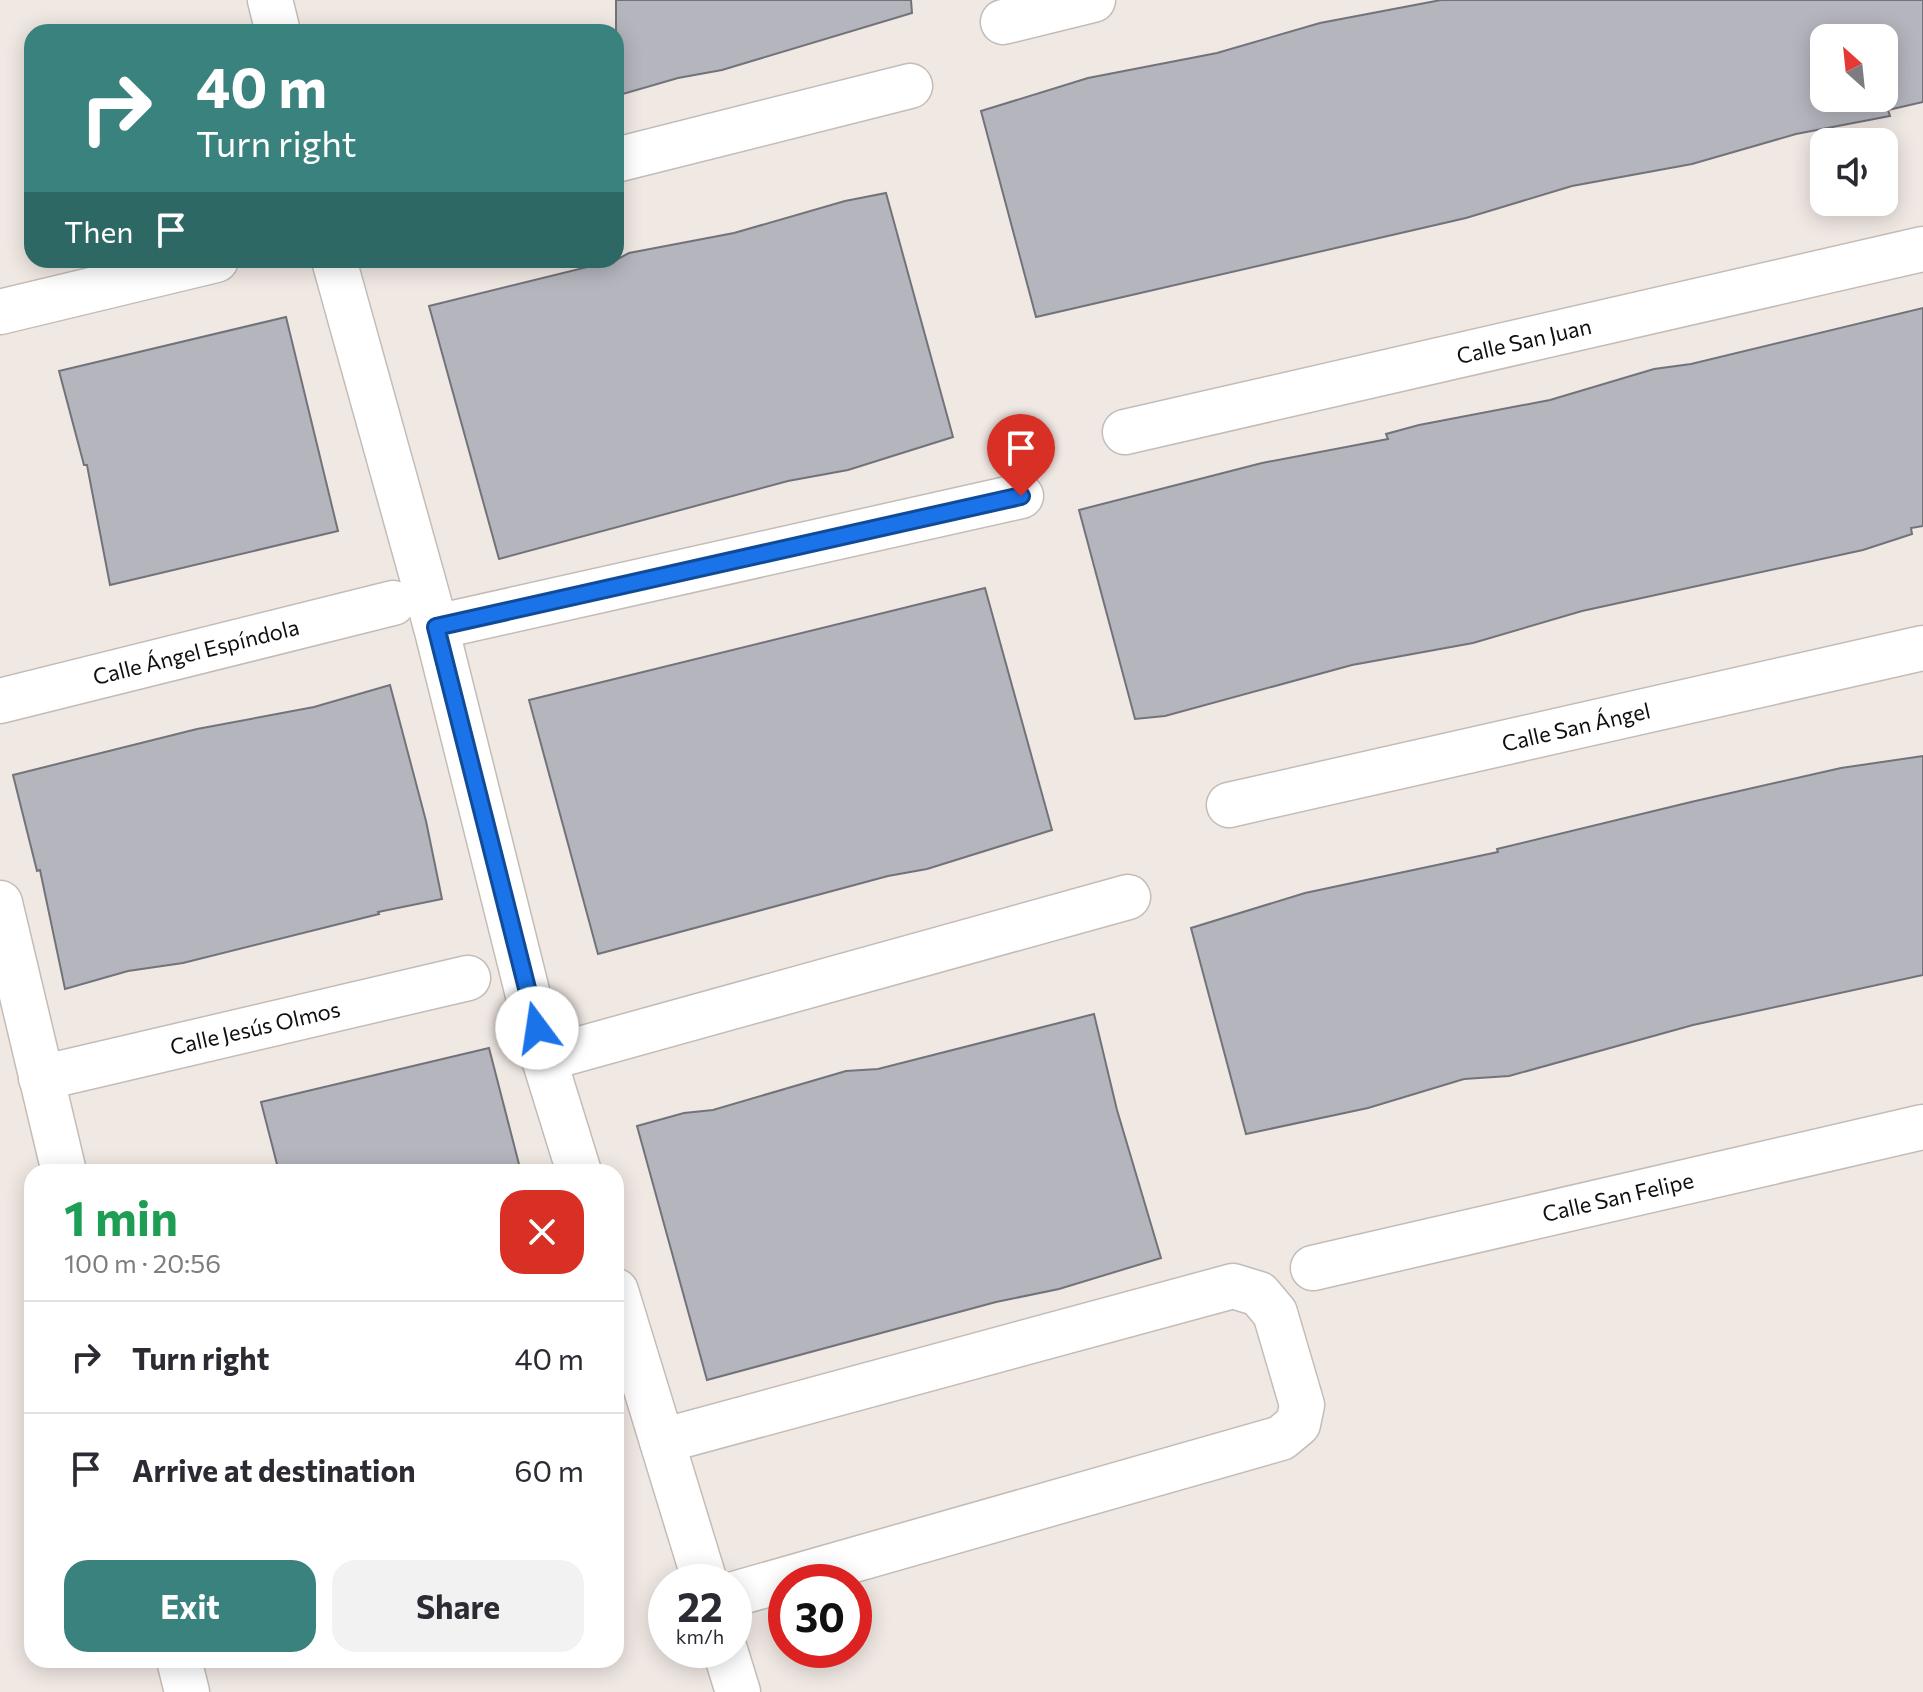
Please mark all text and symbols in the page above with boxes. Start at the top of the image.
north arrow [1810,24,1898,112]
map controls [1810,24,1898,216]
text: 40 m [196,51,327,120]
icon: right [64,56,168,160]
text: Turn right [196,120,357,164]
button: sound [1810,128,1898,216]
icon: arrive [149,208,193,252]
text: Then [64,212,133,249]
street label: Calle San Juan [1454,312,1594,369]
pin [987,414,1055,496]
icon: arrive [999,426,1043,470]
street label: Calle Ángel Espíndola [90,613,302,690]
street label: Calle San Ángel [1499,696,1653,757]
position arrow [495,986,579,1070]
street label: Calle Jesús Olmos [167,995,343,1060]
street label: Calle San Felipe [1540,1166,1696,1227]
text: 1 min [64,1187,178,1246]
button: close [500,1190,584,1274]
text: 100 m · 20:56 [64,1247,221,1278]
icon: right [64,1335,108,1379]
text: Turn right [132,1339,269,1376]
text: 40 m [515,1339,584,1376]
icon: arrive [64,1447,108,1491]
text: Arrive at destination [132,1451,416,1488]
text: 60 m [514,1451,584,1488]
button: Exit [64,1560,316,1652]
button: Share [332,1560,584,1652]
speed limit sign: 30 [768,1564,872,1668]
text: 22 [677,1581,723,1630]
text: km/h [676,1624,724,1648]

